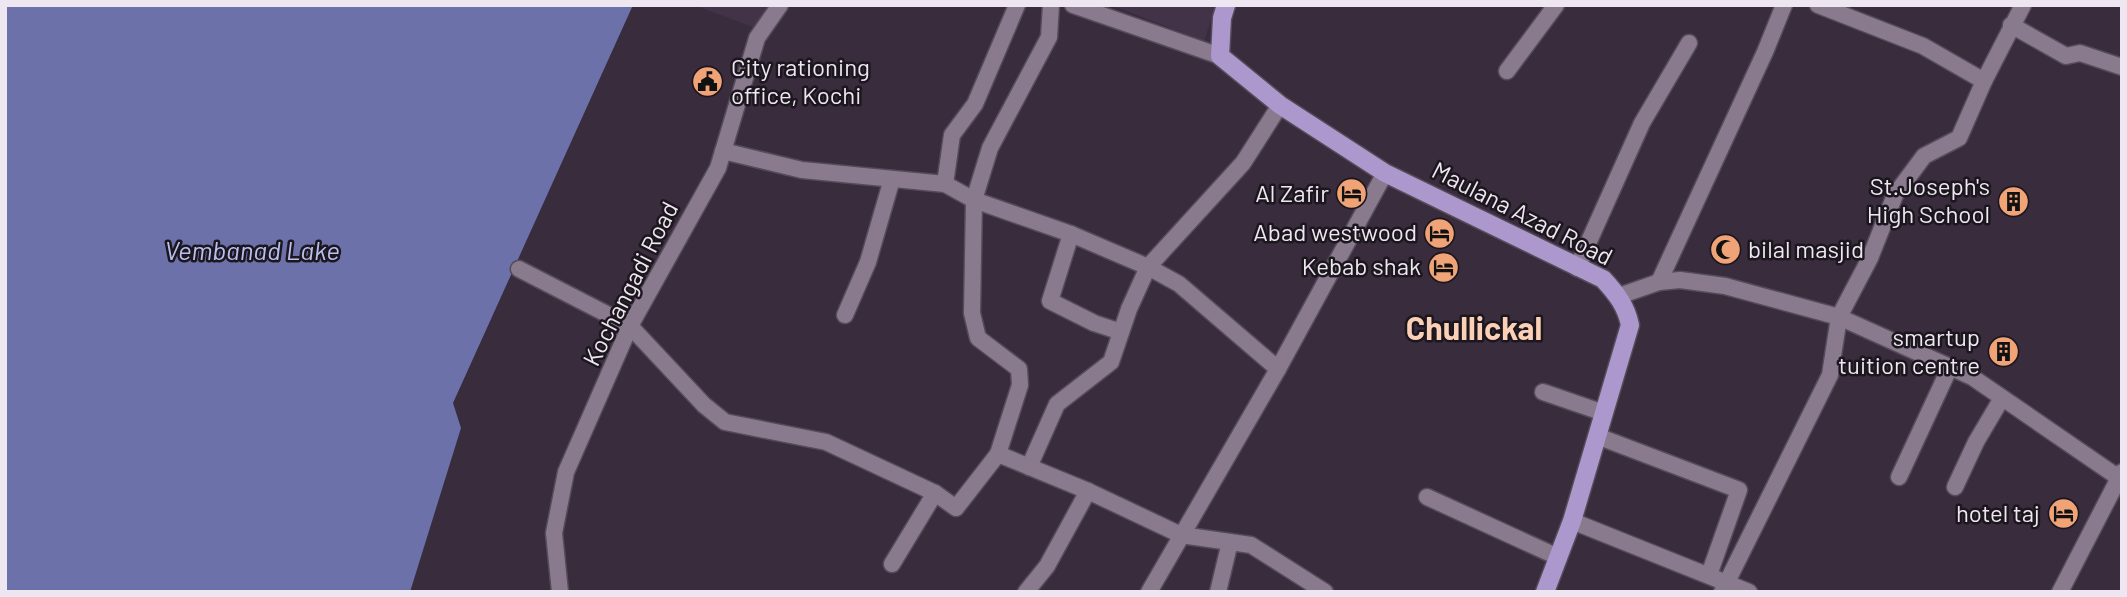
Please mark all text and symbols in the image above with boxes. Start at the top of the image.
place label: City rationing office, Kochi [731,52,870,109]
public building icon: City rationing office, Kochi [691,65,725,99]
street label: Maulana Azad Road [1428,155,1618,271]
place label: St.Joseph's High School [1867,171,1990,228]
hotel icon: Al Zafir [1335,177,1369,211]
place label: Al Zafir [1255,178,1329,207]
building icon: St.Joseph's High School [1996,184,2030,218]
street label: Kochangadi Road [576,196,683,370]
hotel icon: Abad westwood [1423,216,1457,250]
place label: Abad westwood [1253,217,1417,246]
mosque icon: bilal masjid [1708,233,1742,267]
water label: Vembanad Lake [164,234,340,265]
place label: bilal masjid [1748,234,1864,263]
hotel icon: Kebab shak [1427,250,1461,284]
place label: Kebab shak [1302,251,1421,280]
district label: Chullickal [1406,308,1542,346]
place label: smartup tuition centre [1838,322,1980,379]
building icon: smartup tuition centre [1986,335,2020,369]
hotel icon: hotel taj [2046,497,2080,531]
place label: hotel taj [1956,498,2040,527]

